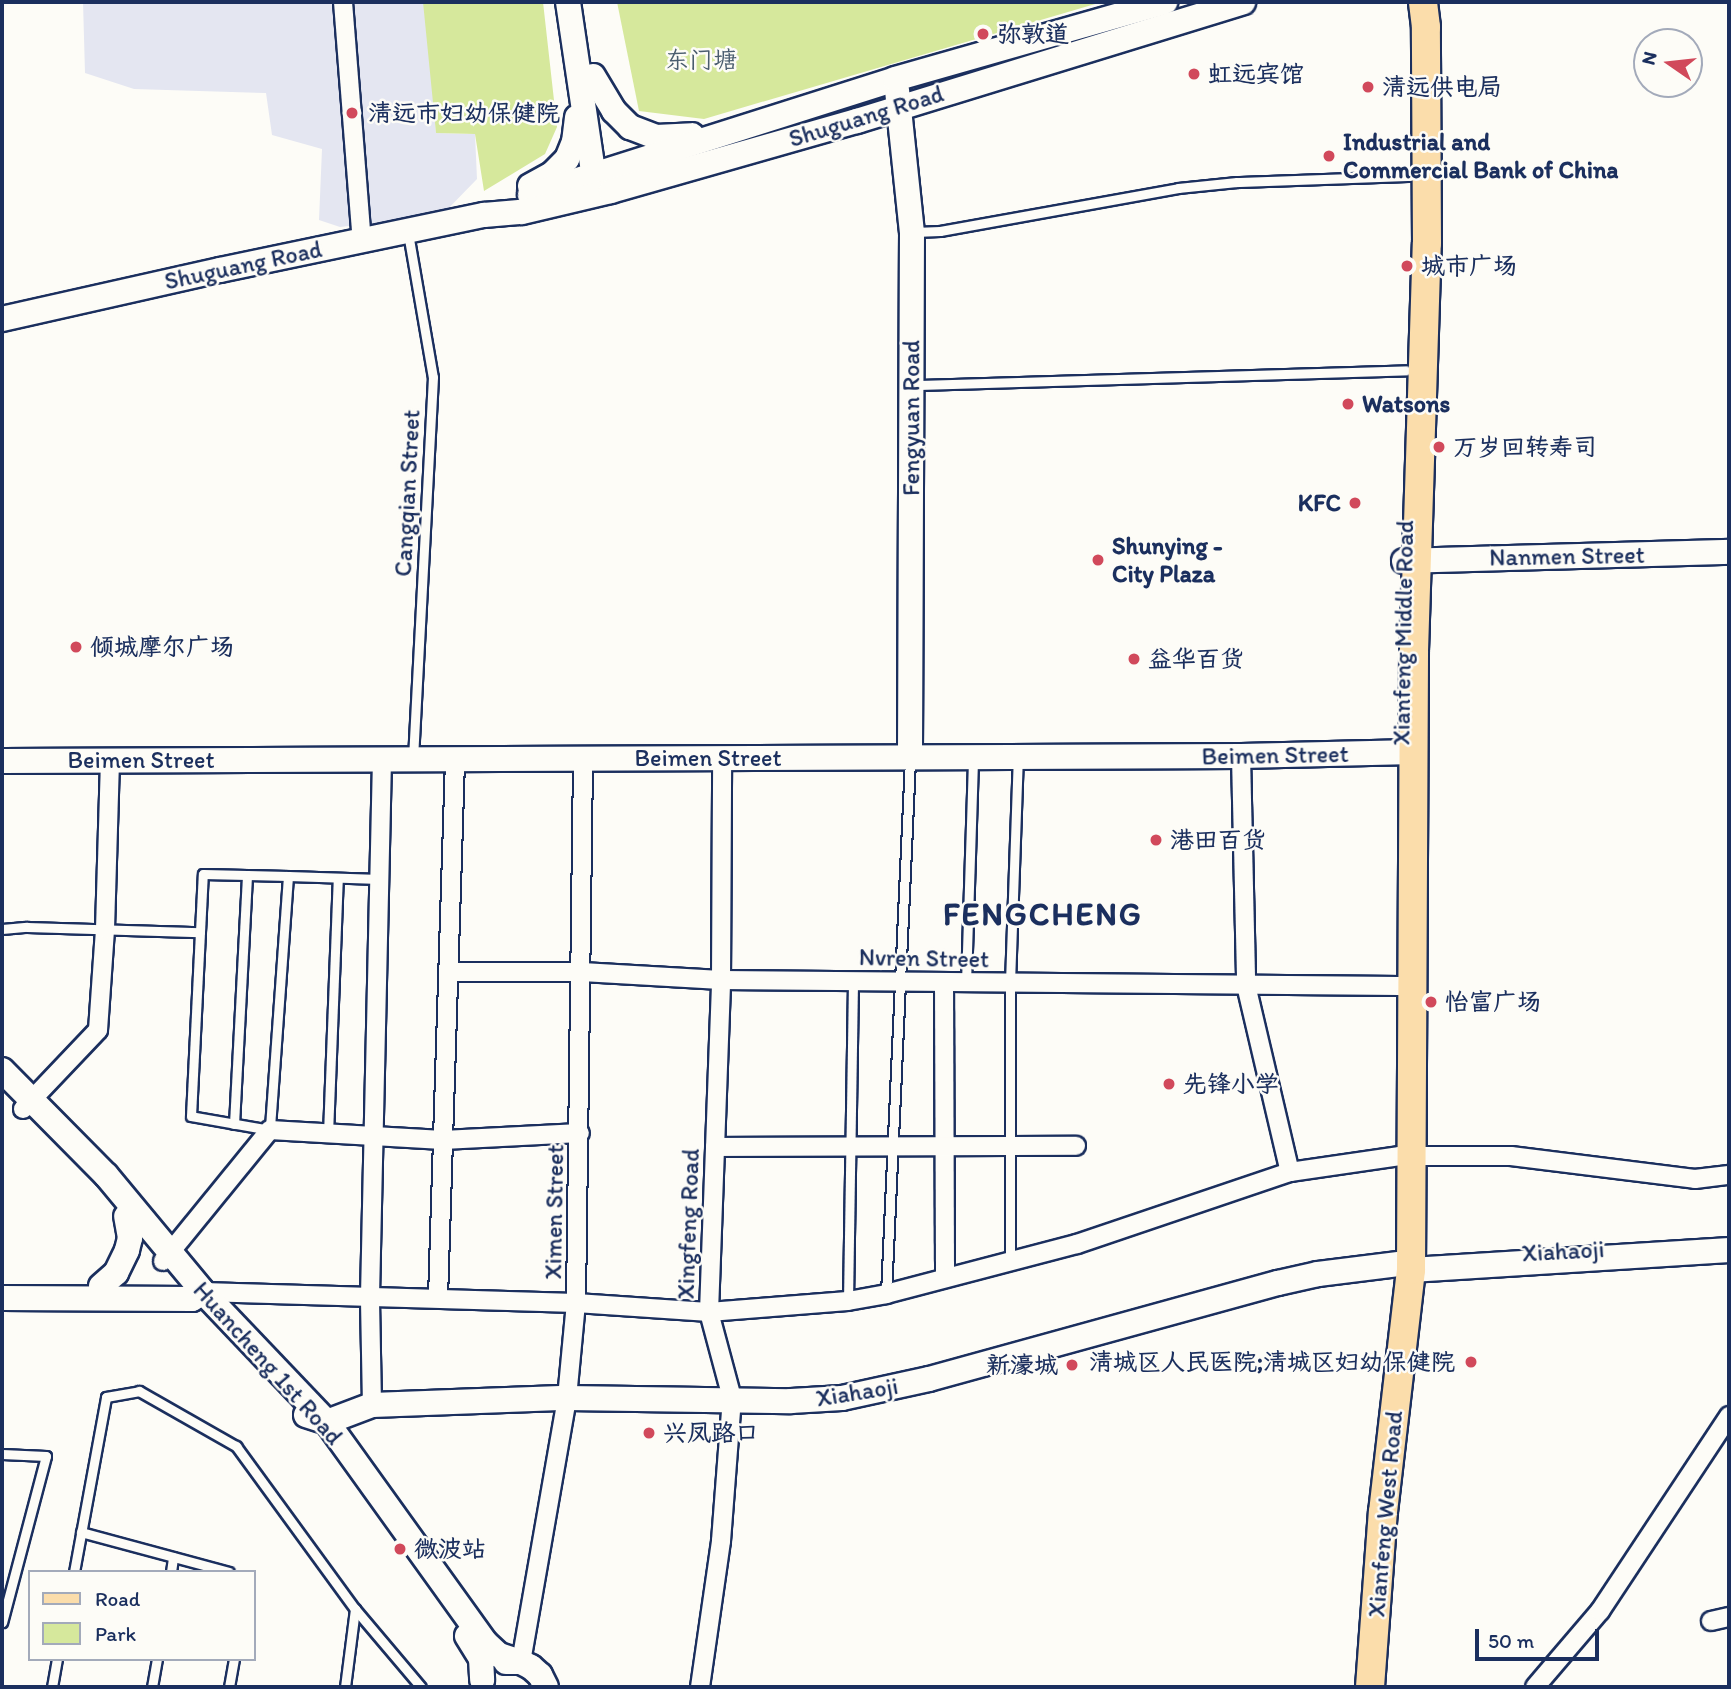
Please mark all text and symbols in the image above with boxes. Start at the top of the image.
place label: 弥敦道 [997,20,1069,48]
marker: 弥敦道 [975,26,991,42]
north arrow [1633,28,1703,98]
park label: 东门塘 [665,46,737,74]
text: N [1636,49,1662,67]
place label: 虹远宾馆 [1208,60,1304,88]
marker: 虹远宾馆 [1186,66,1202,82]
place label: 清远供电局 [1382,73,1502,101]
street label: Shuguang Road [785,79,947,153]
marker: 清远供电局 [1360,79,1376,95]
place label: 清远市妇幼保健院 [368,99,560,127]
marker: 清远市妇幼保健院 [342,103,362,123]
place label: Industrial and Commercial Bank of China [1343,128,1618,184]
marker: Industrial and Commercial Bank of China [1321,148,1337,164]
street label: Shuguang Road [162,234,324,296]
place label: 城市广场 [1421,252,1517,280]
marker: 城市广场 [1399,258,1415,274]
street label: Fengyuan Road [897,340,925,496]
place label: Watsons [1362,390,1450,418]
marker: Watsons [1340,396,1356,412]
street label: Cangqian Street [388,409,426,577]
place label: 万岁回转寿司 [1453,433,1597,461]
marker: 万岁回转寿司 [1431,439,1447,455]
place label: KFC [1298,489,1341,517]
marker: KFC [1347,495,1363,511]
street label: Xianfeng Middle Road [1387,520,1419,746]
place label: Shunying - City Plaza [1112,532,1223,588]
street label: Nanmen Street [1489,540,1645,572]
marker: Shunying - City Plaza [1090,552,1106,568]
place label: 倾城摩尔广场 [90,633,234,661]
marker: 倾城摩尔广场 [68,639,84,655]
place label: 益华百货 [1148,645,1244,673]
marker: 益华百货 [1126,651,1142,667]
street label: Beimen Street [1202,739,1348,771]
street label: Beimen Street [635,744,781,772]
street label: Beimen Street [68,746,214,774]
place label: 港田百货 [1170,826,1266,854]
marker: 港田百货 [1148,832,1164,848]
district label: FENGCHENG [944,895,1142,933]
street label: Nvren Street [859,942,989,974]
place label: 怡富广场 [1445,988,1541,1016]
marker: 怡富广场 [1423,994,1439,1010]
place label: 先锋小学 [1183,1070,1279,1098]
marker: 先锋小学 [1161,1076,1177,1092]
street label: Ximen Street [538,1144,570,1280]
street label: Xingfeng Road [671,1148,705,1300]
street label: Xiahaoji [1521,1234,1605,1268]
street label: Huancheng 1st Road [187,1276,349,1450]
place label: 清城区人民医院;清城区妇幼保健院 [1089,1348,1455,1376]
place label: 新濠城 [986,1351,1058,1379]
marker: 清城区人民医院;清城区妇幼保健院 [1461,1352,1481,1372]
marker: 新濠城 [1064,1357,1080,1373]
street label: Xiahaoji [814,1371,900,1413]
street label: Xianfeng West Road [1362,1410,1408,1618]
place label: 兴凤路口 [663,1419,759,1447]
marker: 兴凤路口 [641,1425,657,1441]
place label: 微波站 [414,1535,486,1563]
marker: 微波站 [392,1541,408,1557]
legend [28,1570,256,1661]
text: Road [95,1586,140,1611]
scale bar [1479,1616,1603,1660]
text: Park [95,1621,136,1646]
text: 50 m [1488,1628,1534,1653]

